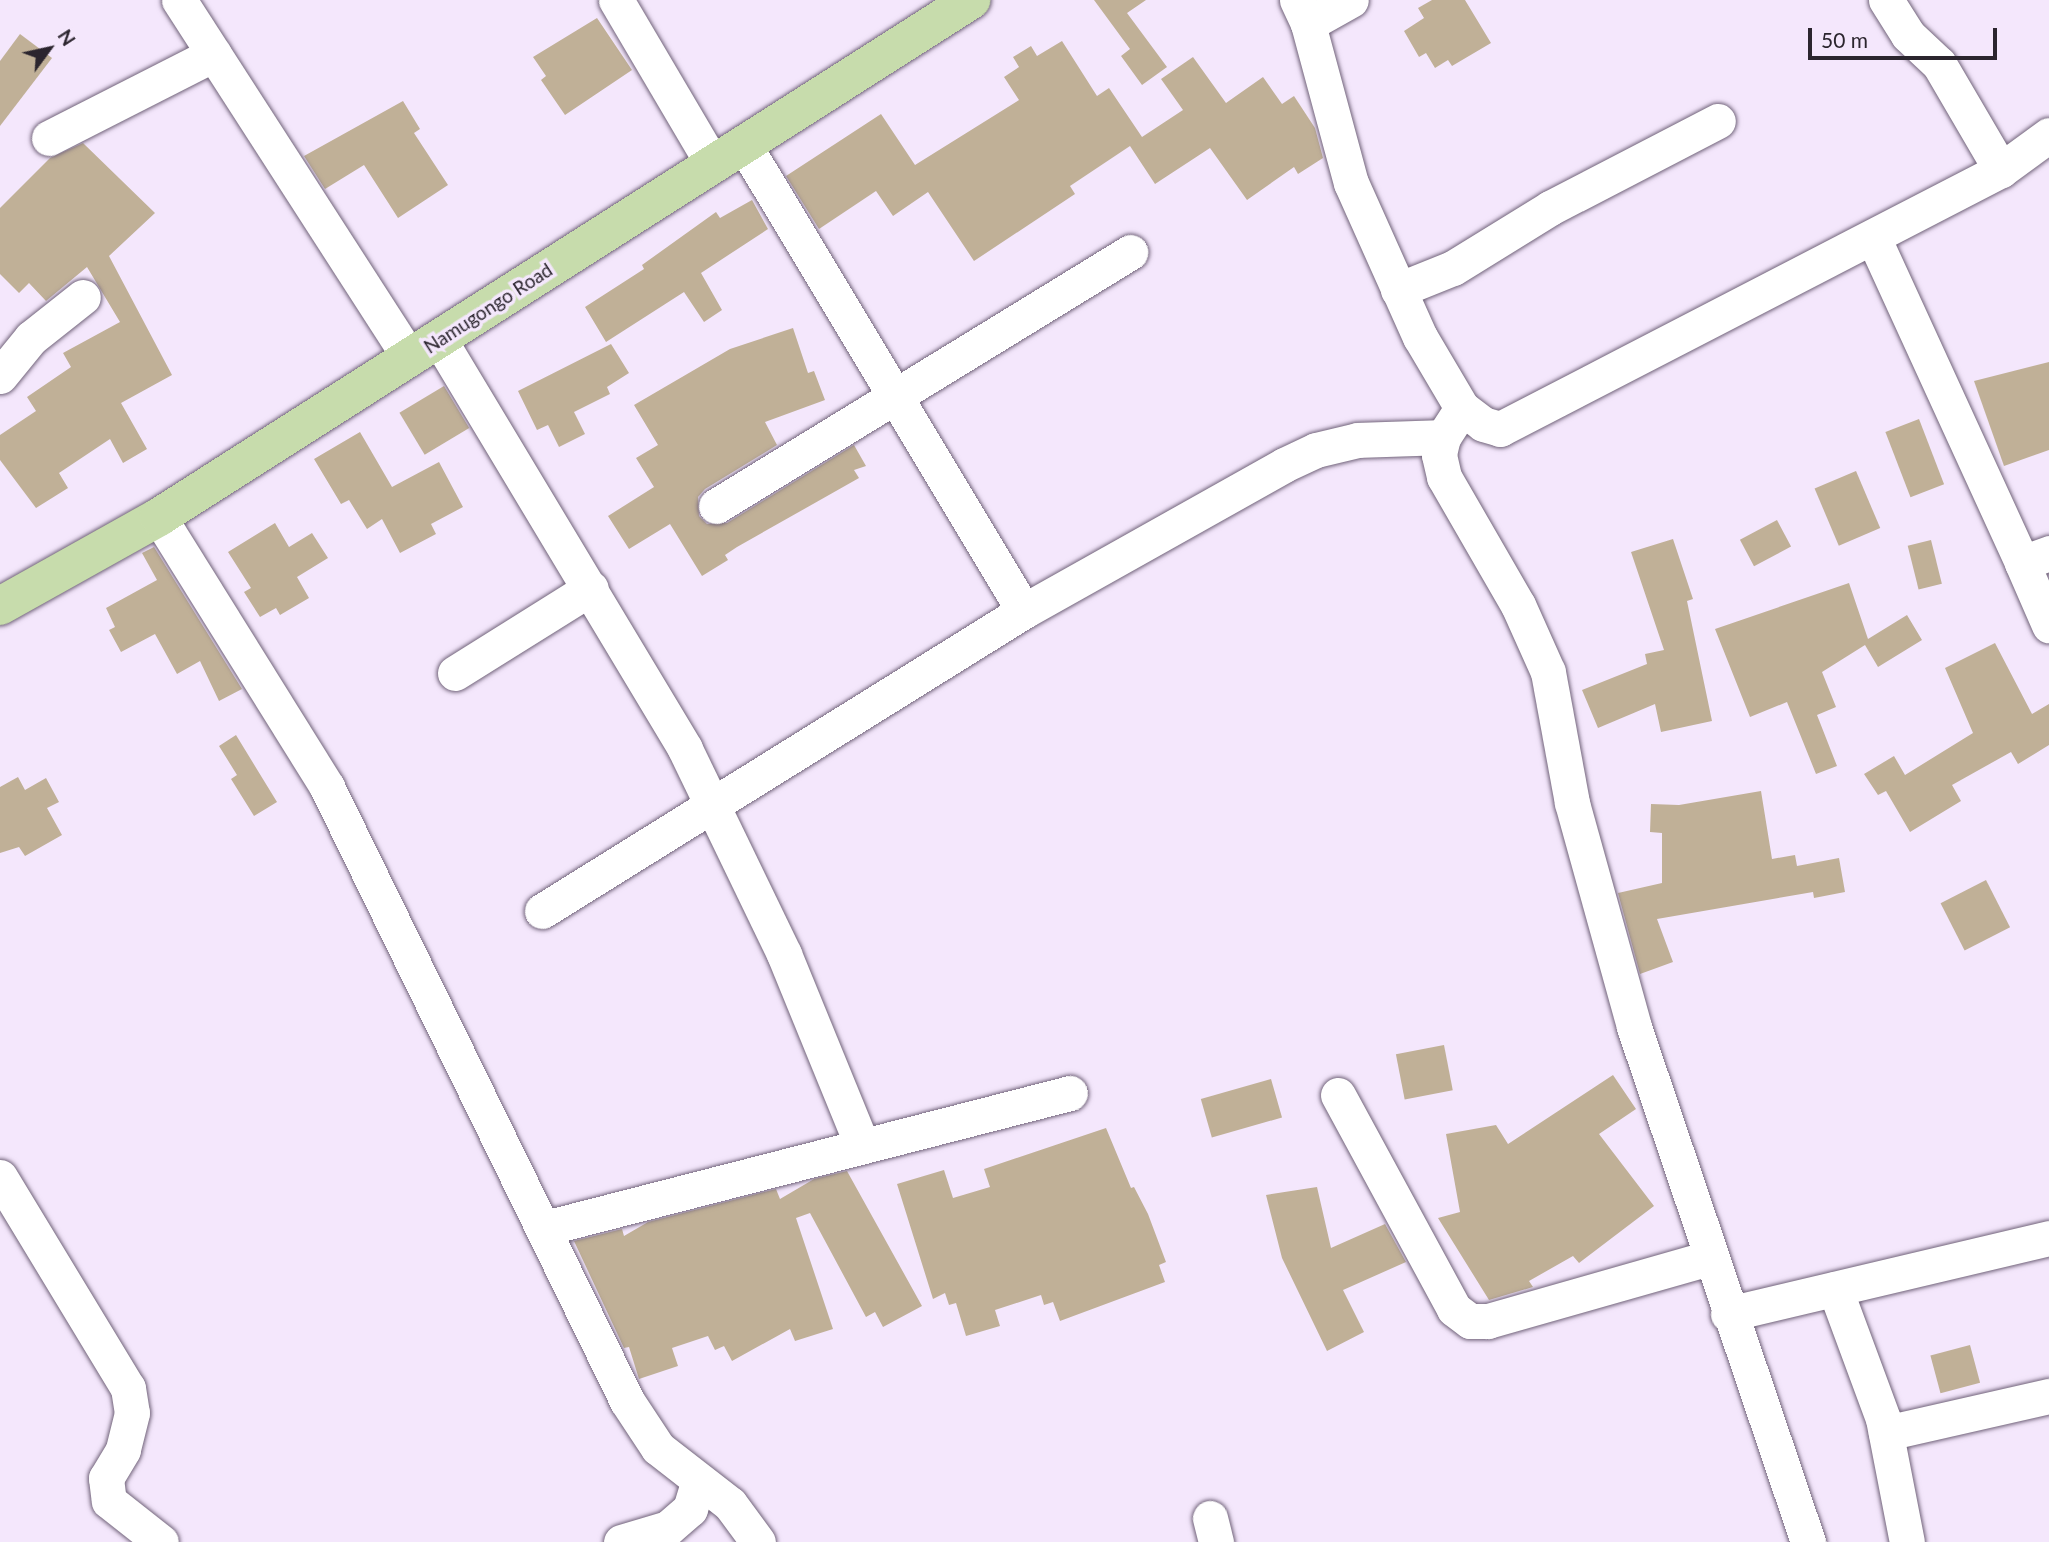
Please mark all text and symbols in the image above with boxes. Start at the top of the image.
north arrow [14,14,84,84]
scale bar [1811,14,2000,58]
text: N [53,25,81,50]
text: 50 m [1821,27,1868,52]
street label: Namugongo Road [420,258,556,358]

